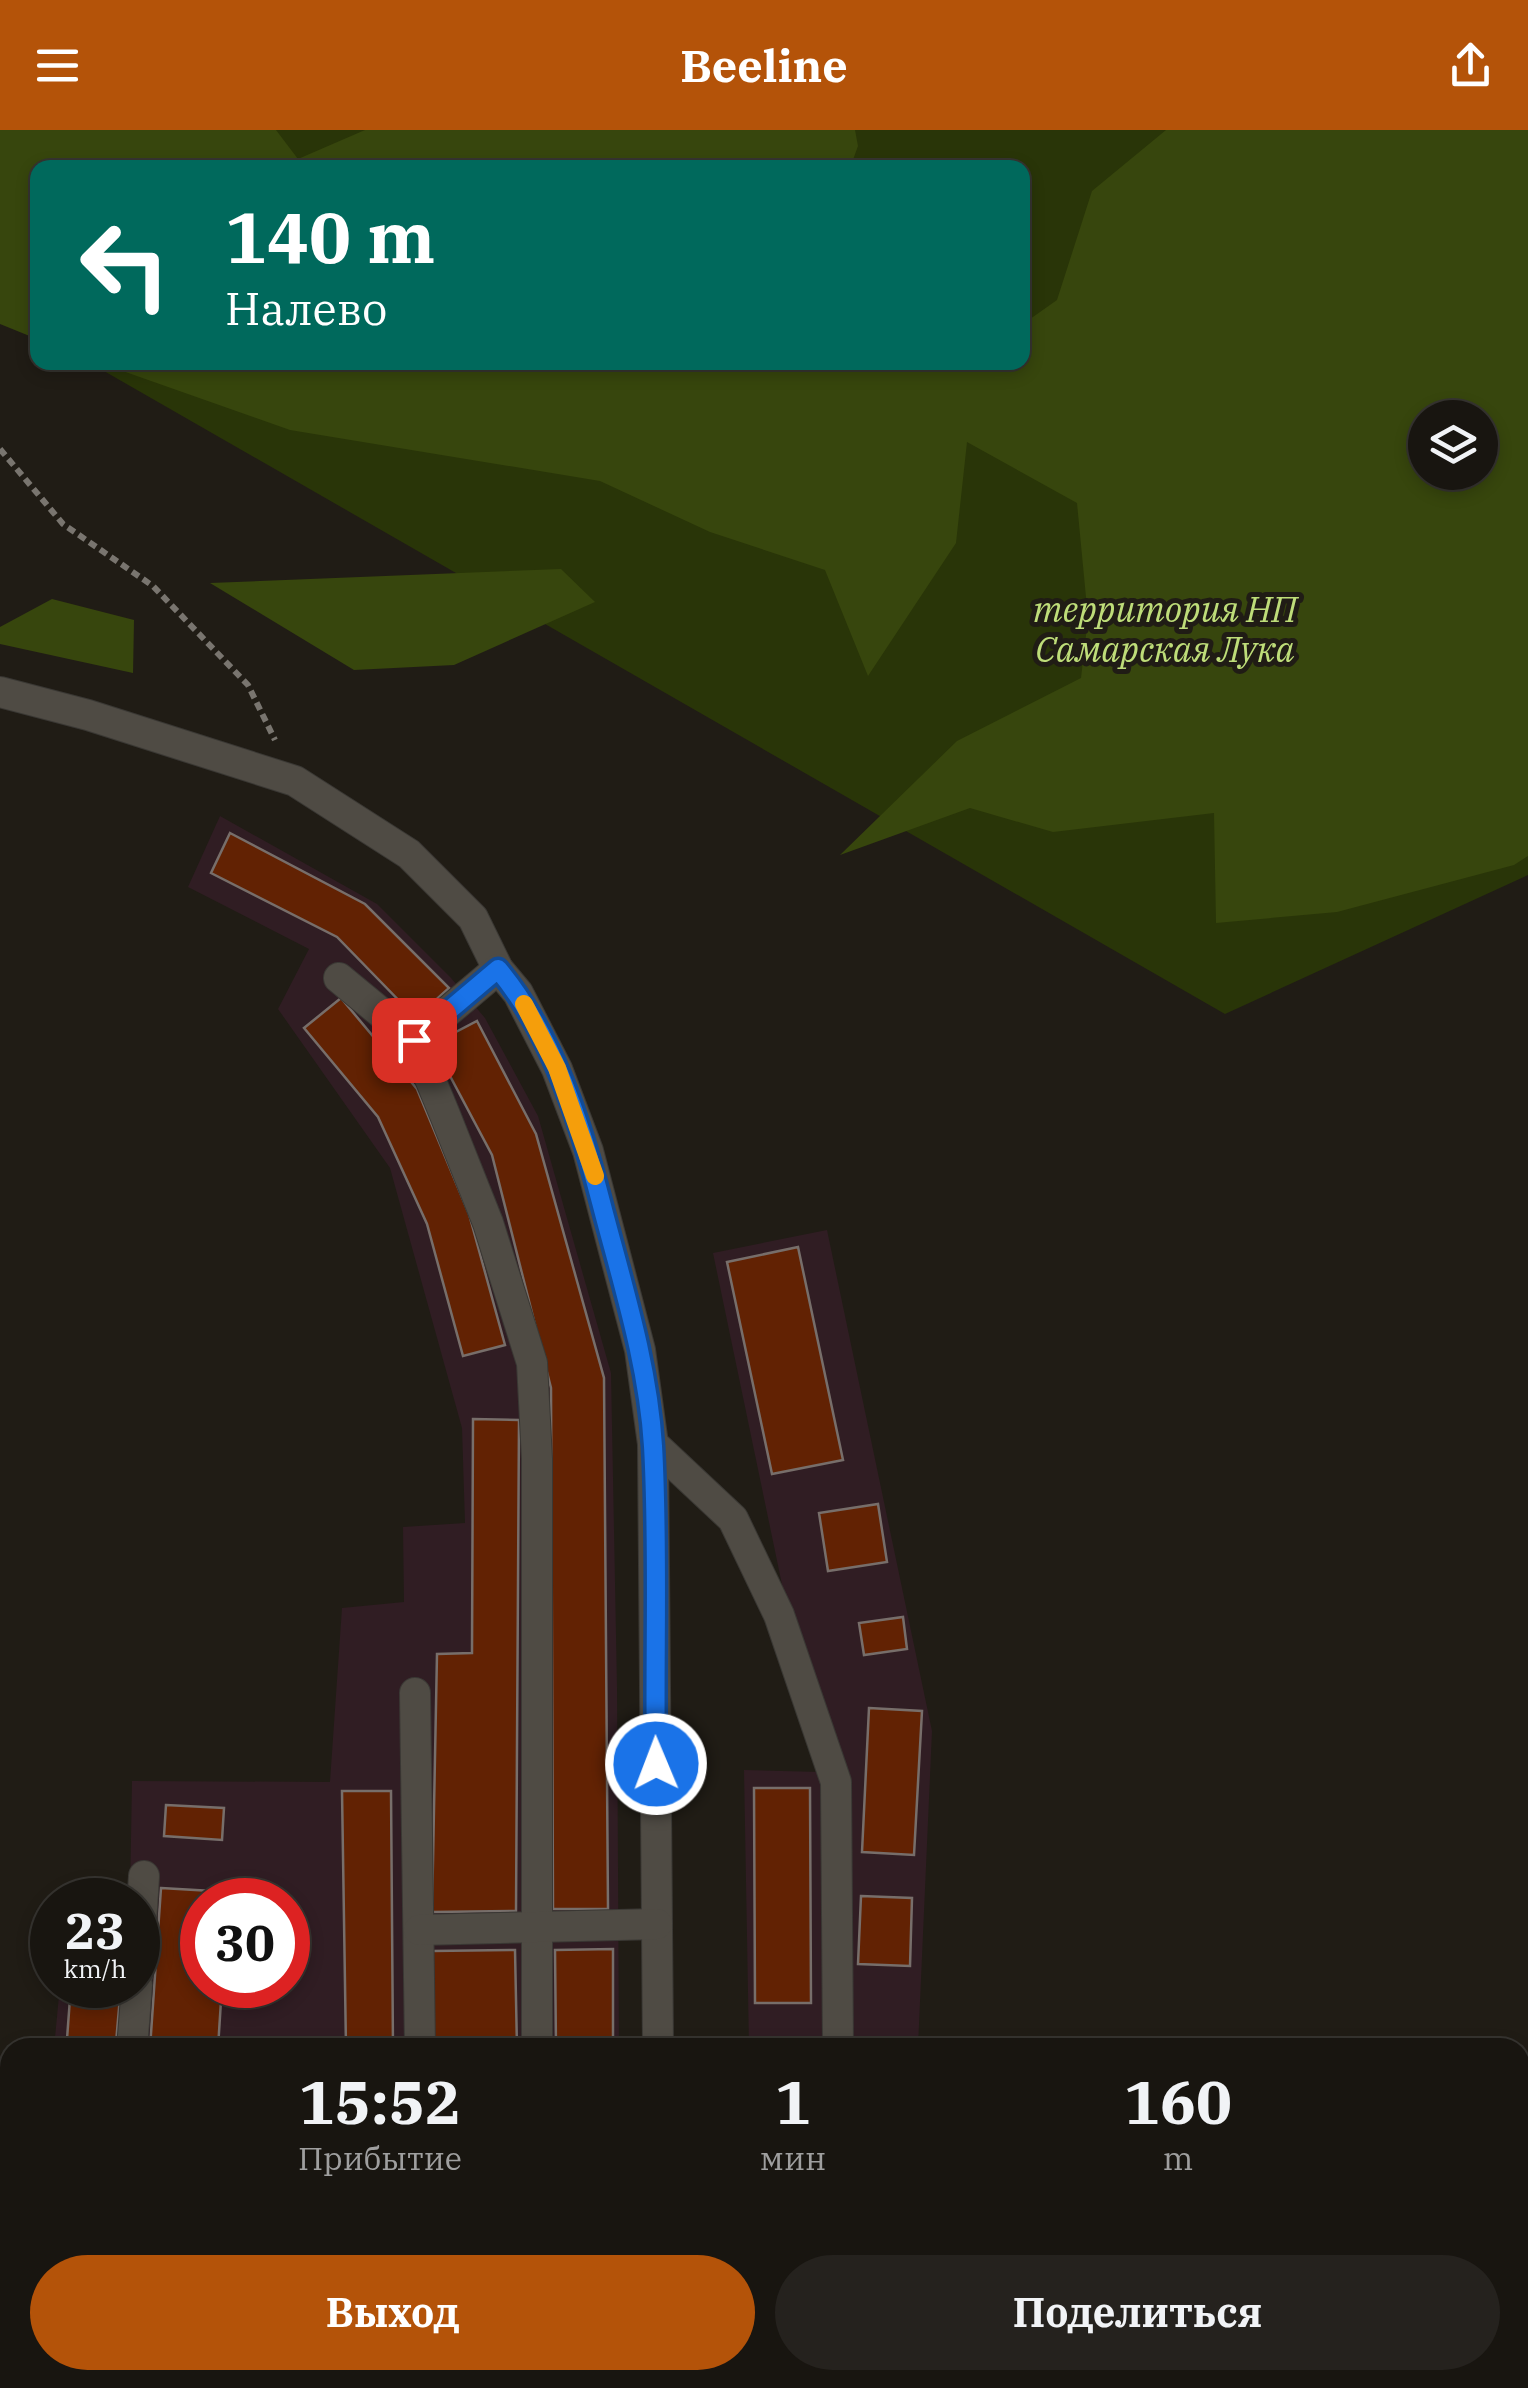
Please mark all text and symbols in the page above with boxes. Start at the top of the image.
text: Beeline [680,36,848,94]
icon: menu [30,38,85,93]
icon: share [1443,38,1498,93]
text: 140 m [225,191,435,282]
icon: left [60,200,190,330]
text: Налево [225,279,387,337]
map controls [1408,400,1498,490]
button: layers [1408,400,1498,490]
park label: территория НП Самарская Лука [1033,586,1300,672]
pin [372,998,457,1083]
icon: arrive [387,1013,442,1068]
position arrow [604,1712,708,1816]
speed limit sign: 30 [180,1878,310,2008]
text: 23 [65,1898,125,1963]
text: km/h [63,1952,127,1985]
text: 15:52 [299,2062,461,2141]
text: 1 [775,2062,811,2141]
text: 160 [1124,2062,1232,2141]
text: Прибытие [298,2137,462,2179]
text: мин [760,2137,826,2179]
text: m [1163,2137,1193,2179]
button: Выход [30,2255,755,2370]
button: Поделиться [775,2255,1500,2370]

